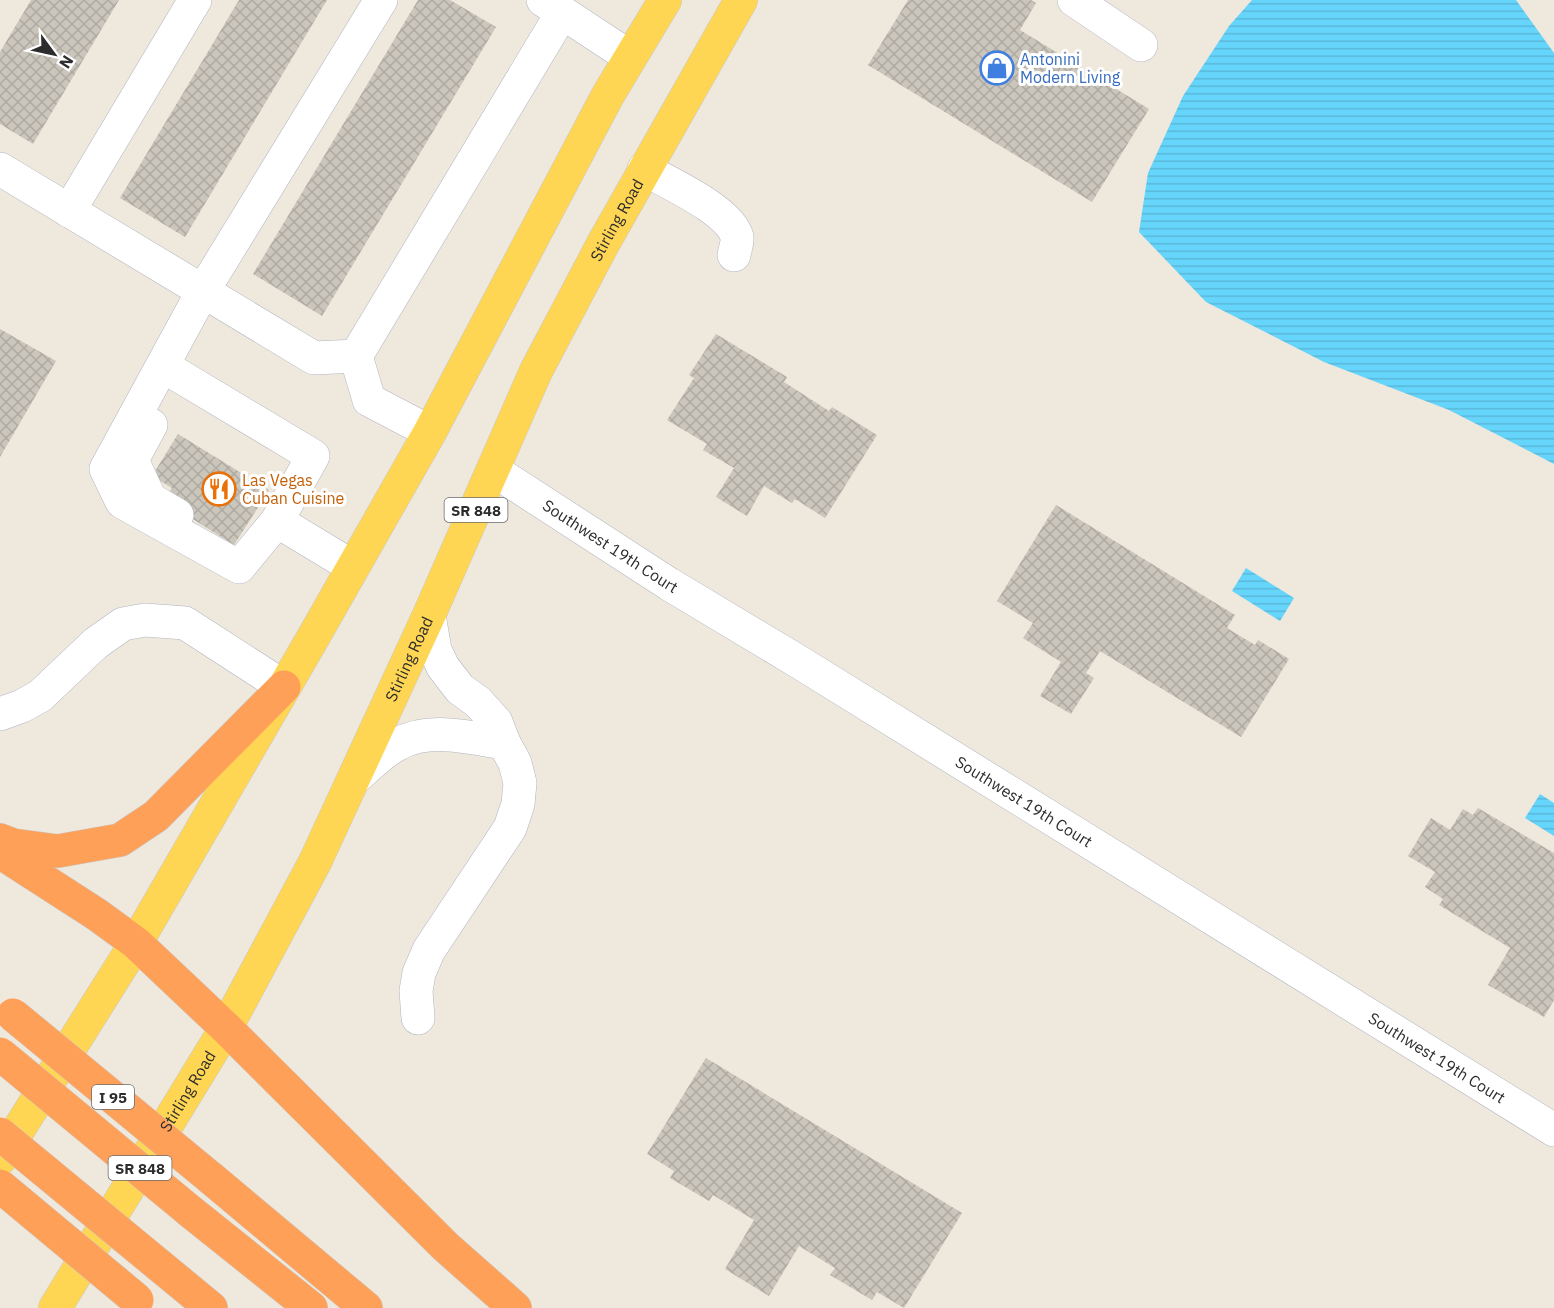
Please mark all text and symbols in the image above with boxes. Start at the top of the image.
north arrow [24,24,84,84]
place label: Antonini Modern Living [1020,49,1121,87]
shop icon: Antonini Modern Living [979,50,1015,86]
text: N [55,52,78,72]
street label: Stirling Road [586,175,648,265]
place label: Las Vegas Cuban Cuisine [242,470,345,508]
restaurant icon: Las Vegas Cuban Cuisine [201,471,237,507]
street label: Southwest 19th Court [539,495,682,597]
road number: SR 848 [444,498,508,522]
street label: Stirling Road [380,613,437,705]
street label: Southwest 19th Court [952,751,1096,851]
street label: Southwest 19th Court [1365,1008,1509,1107]
street label: Stirling Road [155,1047,220,1135]
road number: I 95 [92,1085,134,1109]
road number: SR 848 [108,1156,172,1180]

